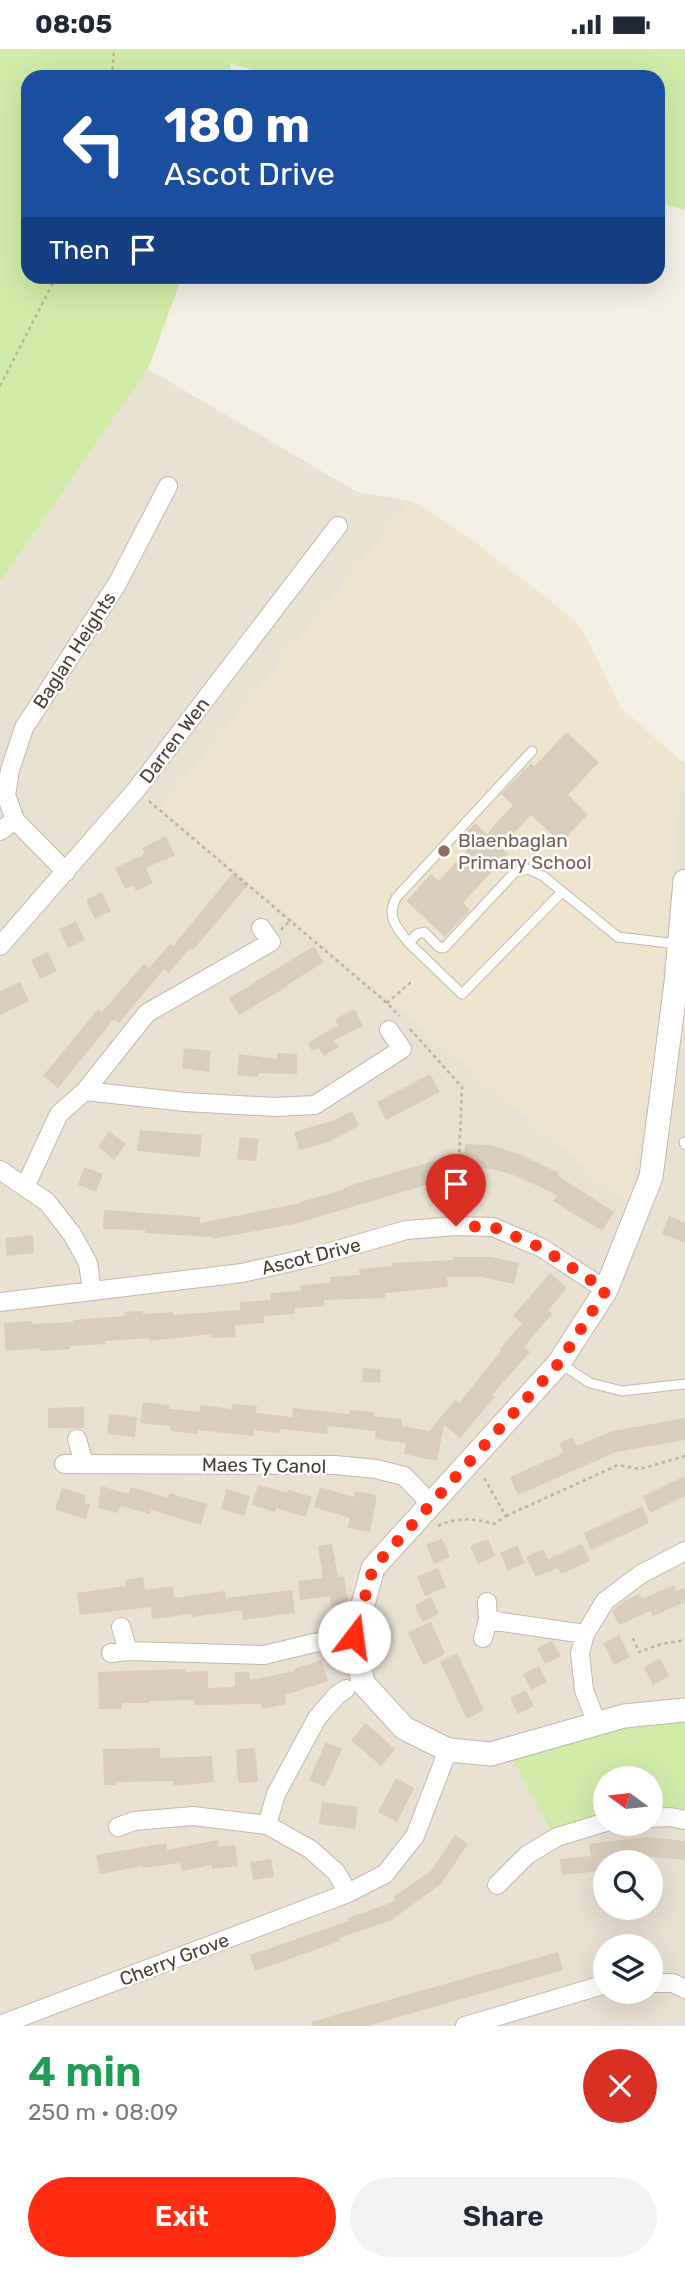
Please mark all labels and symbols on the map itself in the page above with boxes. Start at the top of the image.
street label: Baglan Heights [28,588,121,713]
street label: Darren Wen [135,693,214,788]
place label: Blaenbaglan Primary School [458,829,592,874]
marker: Blaenbaglan Primary School [436,843,452,859]
pin [426,1154,486,1226]
street label: Ascot Drive [259,1233,363,1280]
street label: Maes Ty Canol [202,1453,326,1478]
position arrow [317,1600,391,1674]
north arrow [593,1766,663,1836]
street label: Cherry Grove [116,1928,232,1991]

